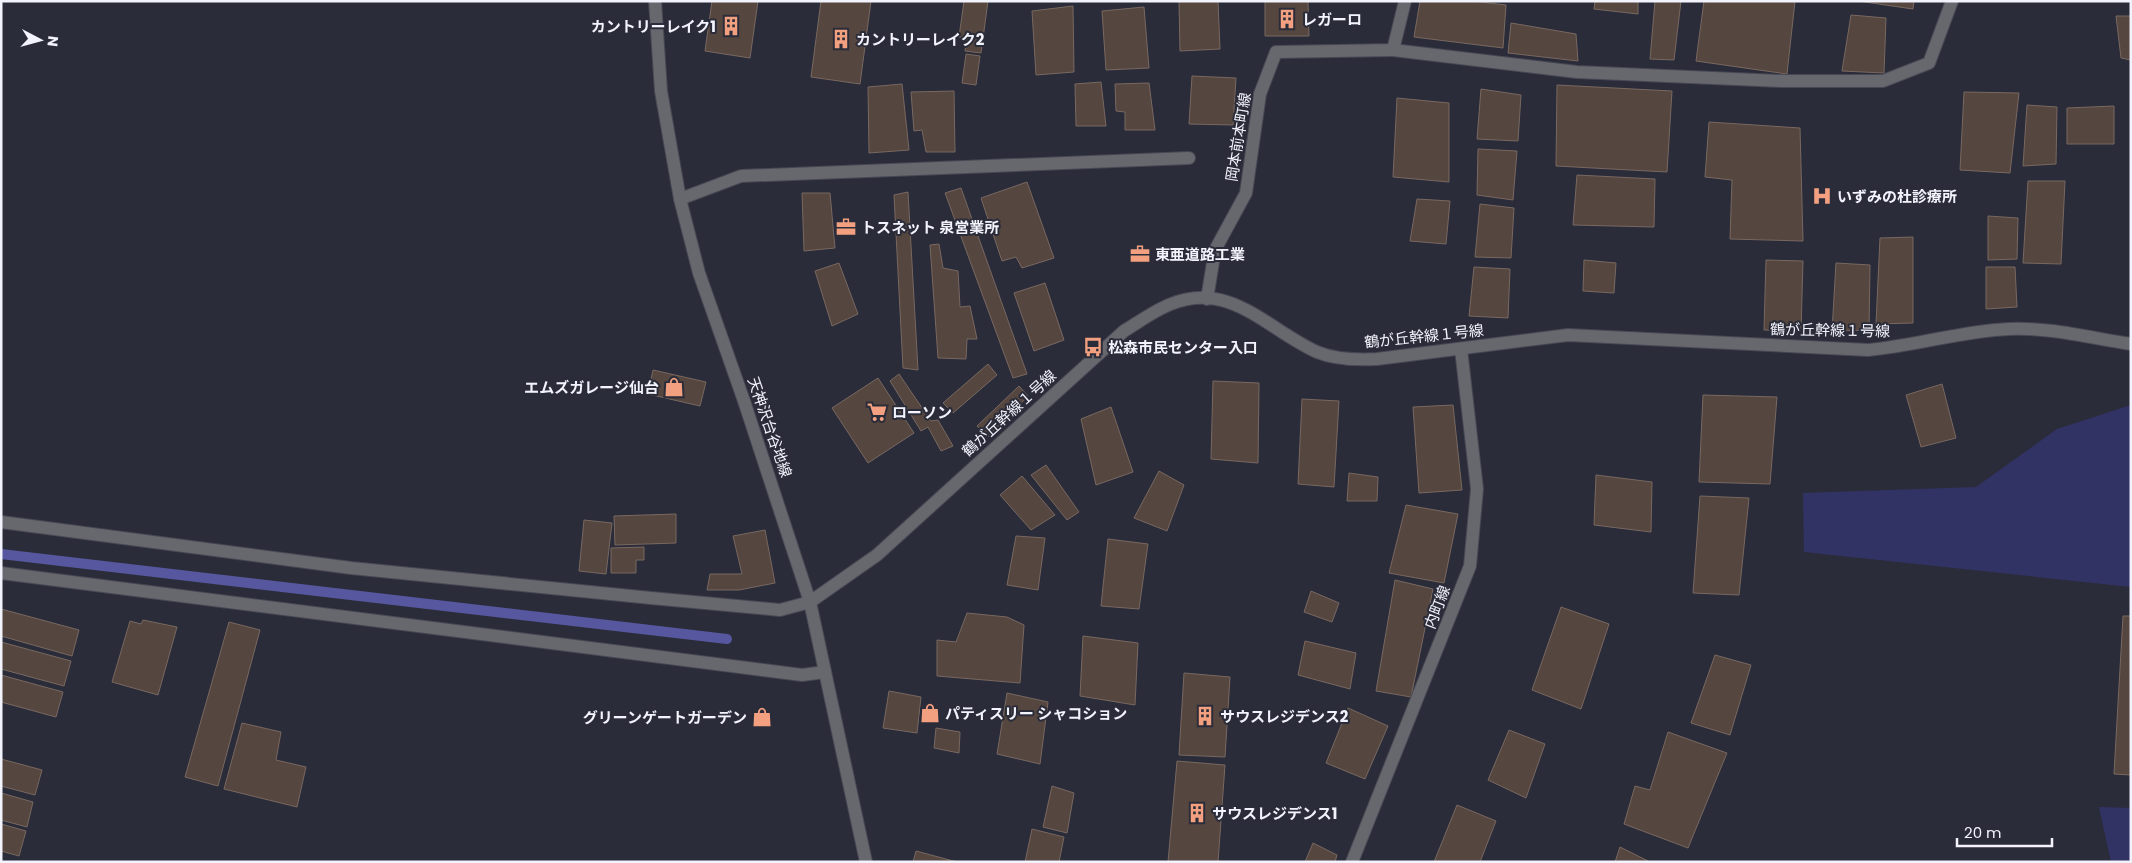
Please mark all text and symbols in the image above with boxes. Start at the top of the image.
building icon: レガーロ [1276,8,1298,30]
place label: レガーロ [1302,9,1362,30]
north arrow [15,15,65,65]
building icon: カントリーレイク1 [720,15,742,37]
place label: カントリーレイク1 [591,16,716,37]
building icon: カントリーレイク2 [830,28,852,50]
place label: カントリーレイク2 [856,29,985,50]
text: N [42,35,63,48]
street label: 岡本前本町線 [1221,91,1255,183]
hospital icon: いずみの杜診療所 [1811,185,1833,207]
place label: いずみの杜診療所 [1837,186,1957,207]
office icon: トスネット 泉営業所 [835,216,857,238]
place label: トスネット 泉営業所 [861,217,999,238]
office icon: 東亜道路工業 [1129,243,1151,265]
place label: 東亜道路工業 [1155,244,1245,265]
street label: 鶴が丘幹線１号線 [1770,318,1890,342]
street label: 鶴が丘幹線１号線 [1363,319,1485,353]
bus stop icon: 松森市民センター入口 [1082,336,1104,358]
place label: 松森市民センター入口 [1108,337,1258,358]
street label: 鶴が丘幹線１号線 [957,365,1061,461]
street label: 天神沢台谷地線 [743,374,797,480]
shop icon: エムズガレージ仙台 [663,376,685,398]
place label: エムズガレージ仙台 [524,377,659,398]
supermarket icon: ローソン [866,401,888,423]
place label: ローソン [892,402,952,423]
street label: 内町線 [1419,582,1455,632]
shop icon: パティスリー シャコション [919,702,941,724]
place label: パティスリー シャコション [945,703,1127,724]
building icon: サウスレジデンス2 [1194,705,1216,727]
shop icon: グリーンゲートガーデン [751,706,773,728]
place label: サウスレジデンス2 [1220,706,1349,727]
place label: グリーンゲートガーデン [583,707,747,728]
building icon: サウスレジデンス1 [1186,802,1208,824]
place label: サウスレジデンス1 [1212,803,1337,824]
scale bar [1957,816,2052,848]
text: 20 m [1964,822,2002,843]

